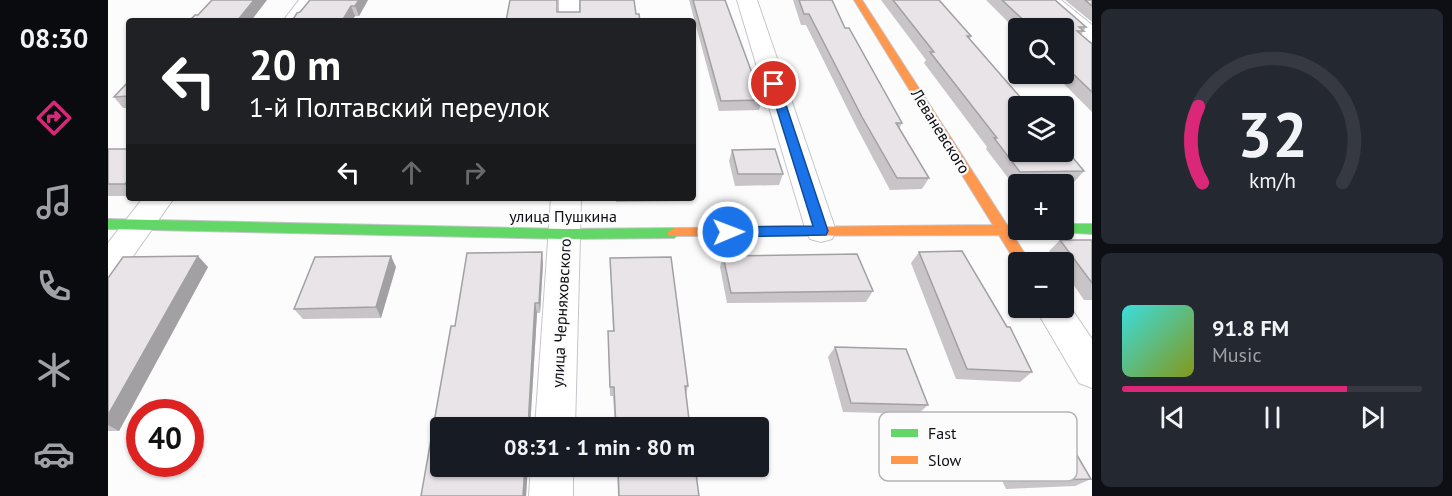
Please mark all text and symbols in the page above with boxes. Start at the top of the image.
map controls [1008,18,1074,318]
button: search [1008,18,1074,84]
text: 08:30 [20,21,88,55]
text: 20 m [249,37,341,92]
icon: left [150,42,228,120]
pin [748,58,799,109]
icon: arrive [757,67,790,100]
street label: Леваневского [906,84,975,177]
text: 1-й Полтавский переулок [249,90,550,124]
text: 32 [1237,93,1307,174]
button: layers [1008,96,1074,162]
icon: directions [33,97,75,139]
icon: left [332,156,365,189]
icon: ahead [395,156,428,189]
icon: right [458,156,491,189]
text: km/h [1248,167,1295,195]
button: + [1008,174,1074,240]
icon: music [33,181,75,223]
position arrow [696,200,760,264]
street label: улица Пушкина [509,206,617,226]
street label: улица Черняховского [547,238,575,388]
button: − [1008,252,1074,318]
icon: phone [33,265,75,307]
text: 91.8 FM [1212,314,1289,342]
text: Music [1212,342,1261,368]
icon: climate [33,349,75,391]
speed limit sign: 40 [126,399,204,477]
icon: previous [1156,401,1189,434]
icon: pause [1256,401,1289,434]
icon: next [1356,401,1389,434]
legend [879,412,1077,481]
text: Fast [928,423,957,443]
icon: car [33,433,75,475]
text: 08:31 · 1 min · 80 m [504,433,695,461]
text: Slow [928,450,962,470]

